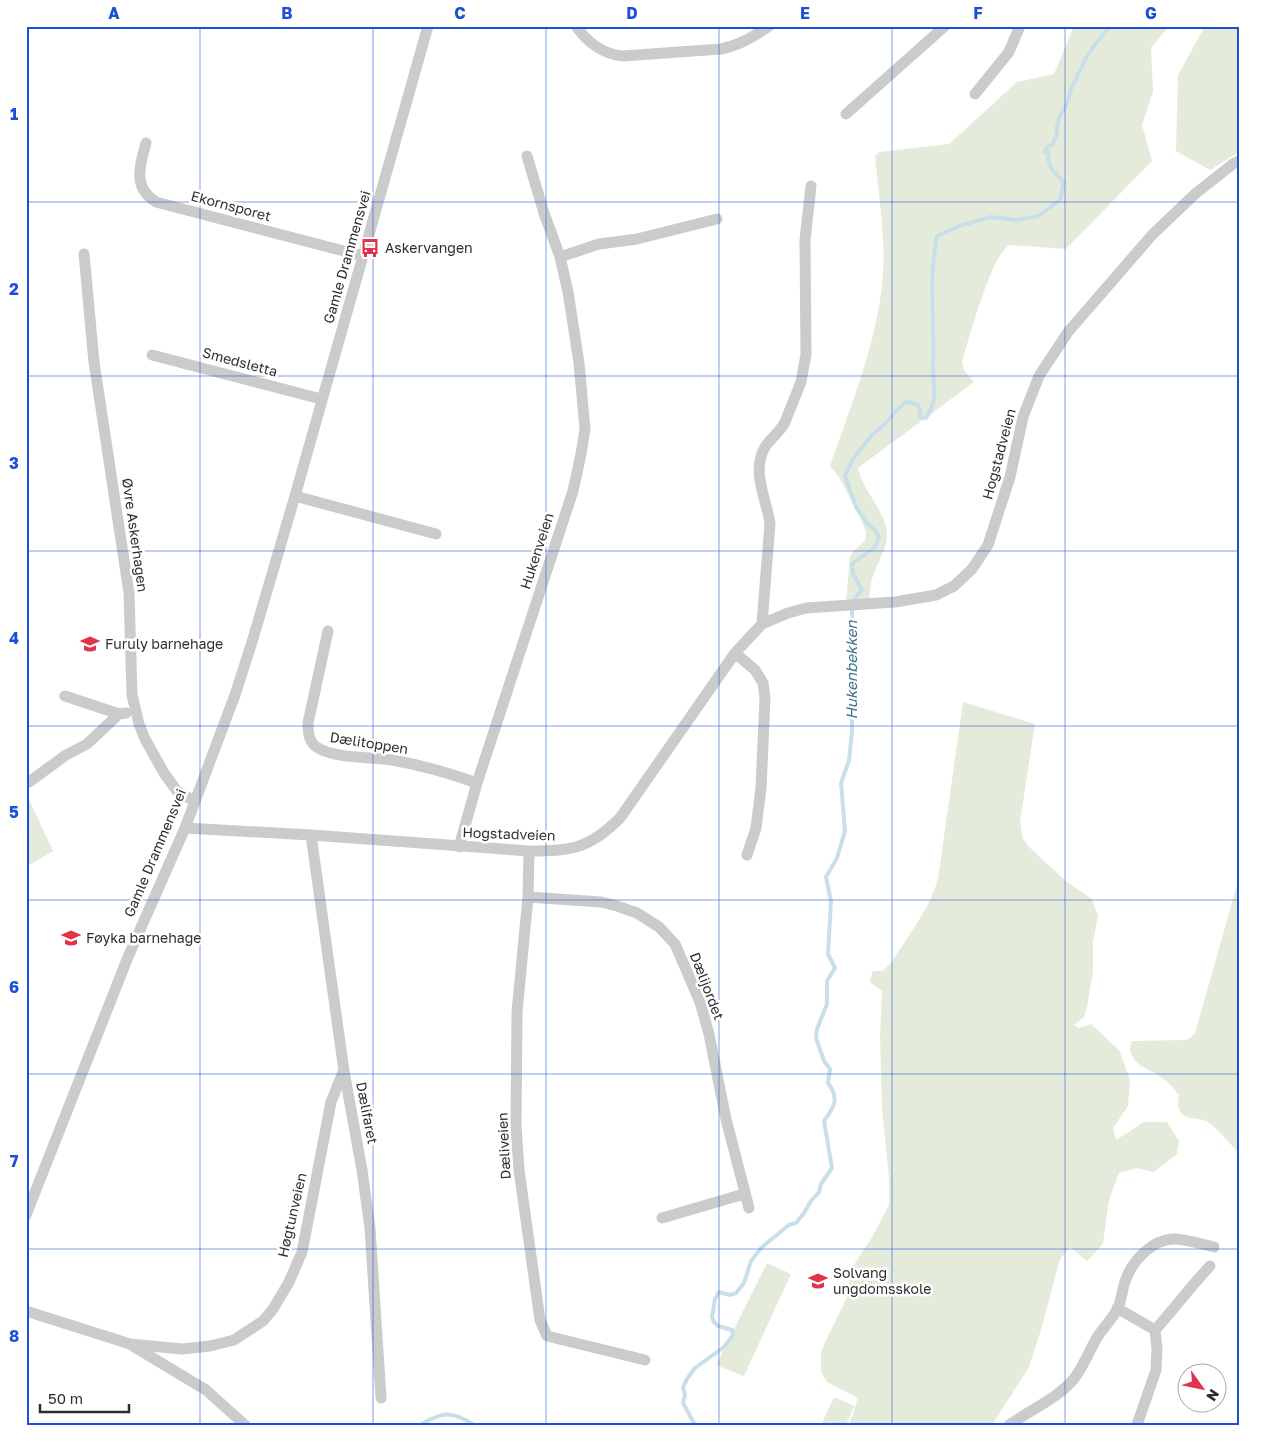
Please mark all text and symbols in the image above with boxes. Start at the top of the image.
text: A [108,3,120,23]
text: B [281,3,293,23]
text: C [454,3,466,23]
text: D [626,3,638,23]
text: E [800,3,810,23]
text: F [973,3,983,23]
text: G [1145,3,1157,23]
text: 1 [10,104,18,124]
street label: Ekornsporet [189,187,273,224]
street label: Gamle Drammensvei [319,188,374,325]
bus stop icon: Askervangen [359,237,381,259]
place label: Askervangen [385,239,473,256]
text: 2 [9,279,19,299]
street label: Smedsletta [201,343,279,380]
street label: Hogstadveien [978,407,1019,501]
text: 3 [9,453,19,473]
street label: Øvre Askerhagen [119,477,152,593]
street label: Hukenveien [516,510,557,591]
water label: Hukenbekken [842,620,860,720]
text: 4 [9,628,19,648]
school or university icon: Furuly barnehage [79,633,101,655]
place label: Furuly barnehage [105,635,223,652]
street label: Dælitoppen [329,728,409,757]
street label: Gamle Drammensvei [120,786,189,919]
text: 5 [9,802,19,822]
street label: Hogstadveien [462,823,556,844]
school or university icon: Føyka barnehage [60,927,82,949]
place label: Føyka barnehage [86,929,201,946]
street label: Dælijordet [687,950,728,1022]
text: 6 [9,977,19,997]
street label: Dælifaret [353,1080,382,1145]
street label: Dæliveien [493,1112,514,1180]
text: 7 [10,1151,19,1171]
street label: Høgtunveien [274,1171,309,1259]
place label: Solvang ungdomsskole [833,1264,931,1297]
school or university icon: Solvang ungdomsskole [807,1270,829,1292]
text: 8 [9,1326,19,1346]
north arrow [1178,1364,1228,1414]
scale bar [40,1381,129,1413]
text: N [1203,1386,1223,1404]
text: 50 m [48,1389,83,1407]

